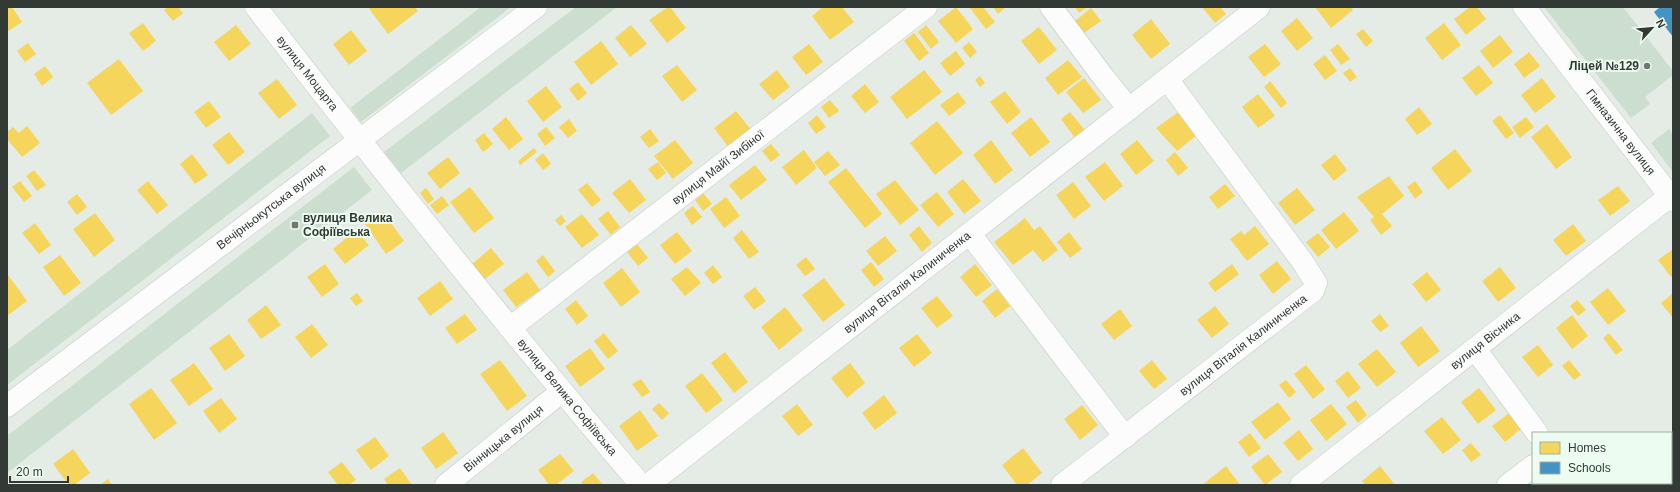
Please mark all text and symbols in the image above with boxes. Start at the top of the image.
north arrow [1632,8,1672,48]
text: N [1654,17,1668,30]
street label: вулиця Моцарта [274,33,341,114]
place label: Ліцей №129 [1569,59,1639,73]
marker: Ліцей №129 [1642,61,1652,71]
street label: Гімназична вулиця [1583,86,1658,178]
street label: вулиця Майї Зибіної [669,127,768,207]
street label: Вечірньокутська вулиця [214,161,329,252]
place label: вулиця Велика Софіївська [303,211,393,239]
marker: вулиця Велика Софіївська [290,220,300,230]
street label: вулиця Віталія Калиниченка [841,228,974,336]
street label: вулиця Віталія Калиниченка [1177,291,1310,399]
street label: вулиця Вісника [1448,309,1523,372]
street label: вулиця Велика Софіївська [515,336,620,459]
street label: Вінницька вулиця [461,402,546,475]
legend [1532,432,1672,484]
text: Homes [1568,441,1606,455]
scale bar [10,458,68,484]
text: Schools [1568,461,1611,475]
text: 20 m [16,465,43,479]

